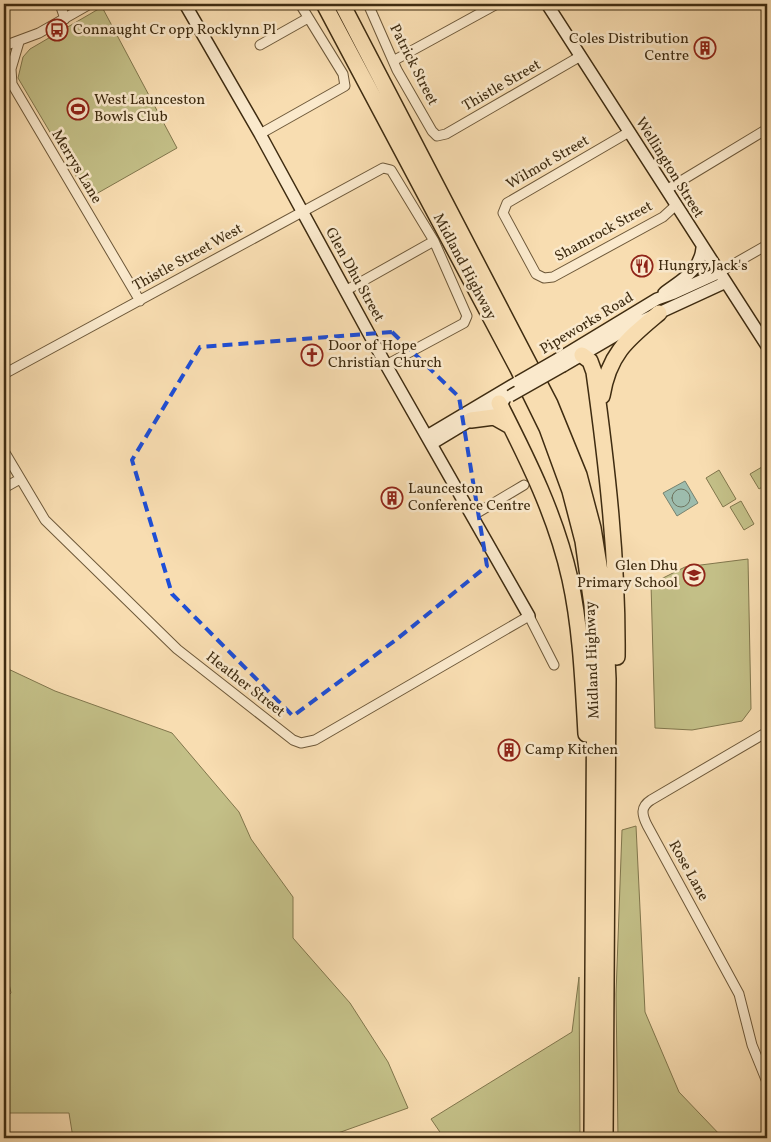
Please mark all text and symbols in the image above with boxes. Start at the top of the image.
bus stop icon: Connaught Cr opp Rocklynn Pl [45,18,69,42]
place label: Connaught Cr opp Rocklynn Pl [73,20,276,41]
street label: Patrick Street [383,21,443,109]
place label: Coles Distribution Centre [569,29,689,67]
building icon: Coles Distribution Centre [693,36,717,60]
street label: Thistle Street [459,55,545,117]
place label: West Launceston Bowls Club [94,90,205,128]
sports icon: West Launceston Bowls Club [66,97,90,121]
street label: Wellington Street [630,113,708,223]
street label: Merrys Lane [46,126,106,208]
street label: Wilmot Street [503,131,593,195]
street label: Shamrock Street [551,196,657,268]
street label: Midland Highway [427,210,501,324]
street label: Thistle Street West [129,219,247,297]
street label: Glen Dhu Street [319,224,389,326]
restaurant icon: Hungry Jack's [630,254,654,278]
place label: Hungry Jack's [658,256,748,277]
street label: Pipeworks Road [536,288,638,360]
place label: Door of Hope Christian Church [328,336,442,374]
church icon: Door of Hope Christian Church [300,343,324,367]
place label: Launceston Conference Centre [408,479,531,517]
building icon: Launceston Conference Centre [380,486,404,510]
place label: Glen Dhu Primary School [577,556,678,594]
school or university icon: Glen Dhu Primary School [682,563,706,587]
street label: Midland Highway [580,601,606,719]
street label: Heather Street [201,647,289,723]
building icon: Camp Kitchen [497,738,521,762]
place label: Camp Kitchen [525,740,618,761]
street label: Rose Lane [663,837,713,905]

